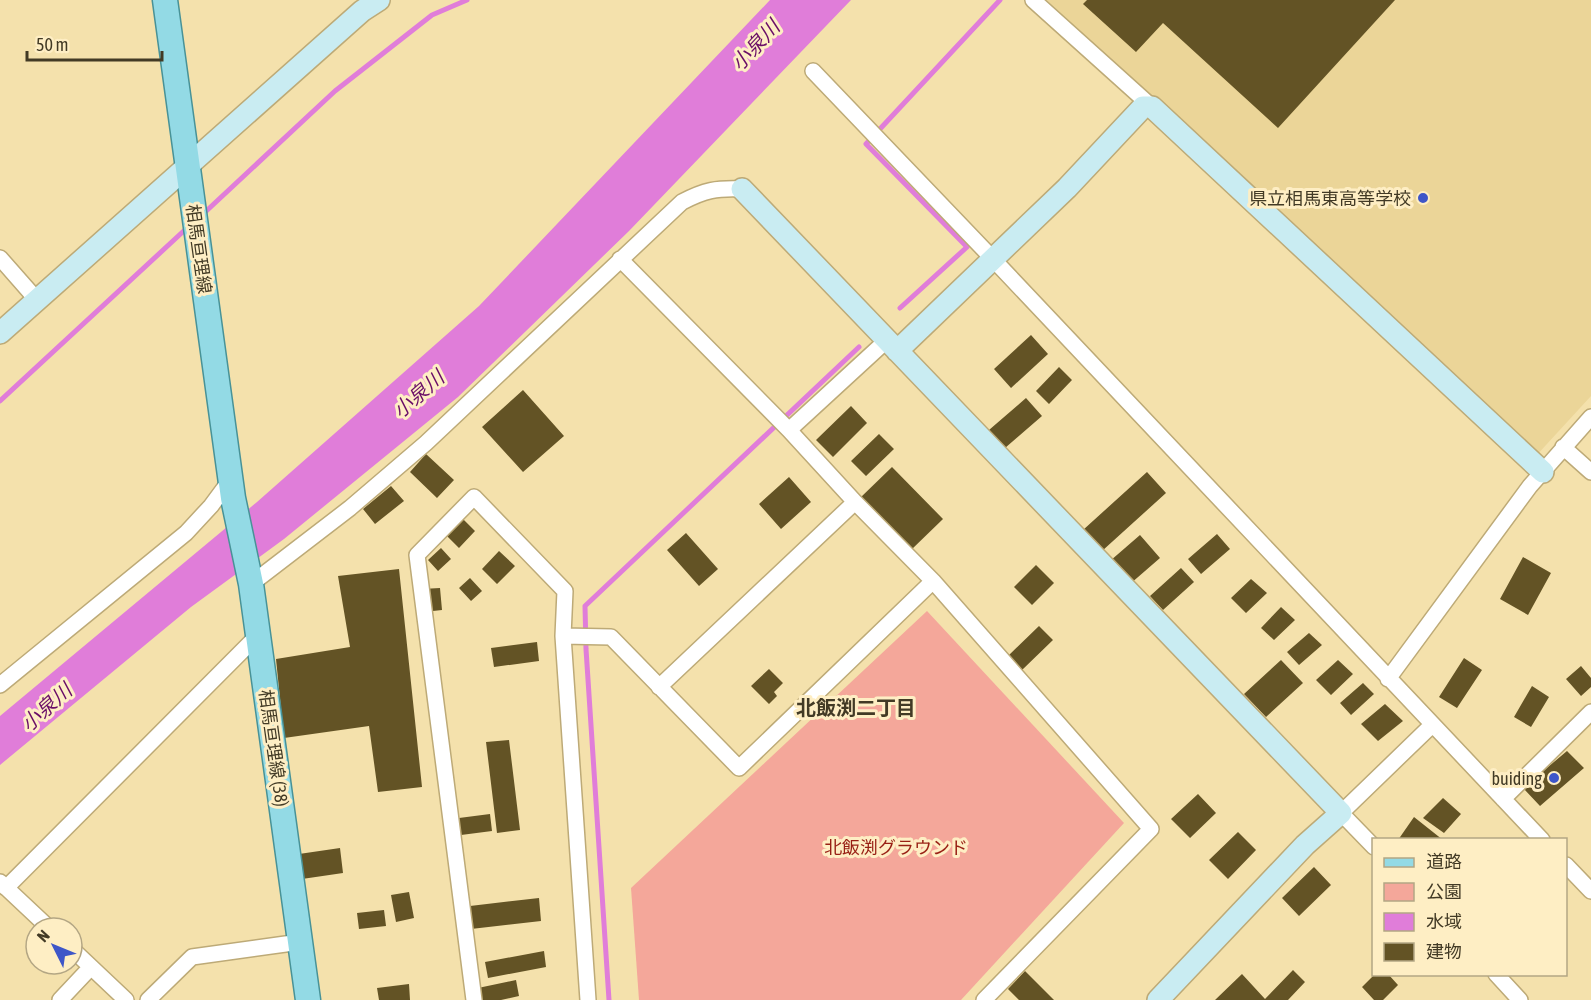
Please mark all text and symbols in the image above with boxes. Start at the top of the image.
water label: 小泉川 [726,14,785,75]
scale bar [27,24,162,62]
text: 50 m [36,34,68,55]
place label: 県立相馬東高等学校 [1249,188,1411,209]
marker: 県立相馬東高等学校 [1416,191,1430,205]
street label: 相馬亘理線 [182,203,216,295]
water label: 小泉川 [388,364,450,422]
water label: 小泉川 [16,677,77,736]
street label: 相馬亘理線 (38) [255,688,293,808]
district label: 北飯渕二丁目 [796,696,916,719]
place label: buiding [1491,768,1542,789]
marker: buiding [1547,771,1561,785]
park label: 北飯渕グラウンド [824,837,968,858]
legend [1372,838,1567,976]
text: 道路 [1426,851,1462,872]
text: 公園 [1426,881,1462,902]
text: 水域 [1426,911,1462,932]
north arrow [24,916,84,976]
text: N [33,926,53,945]
text: 建物 [1426,941,1462,962]

